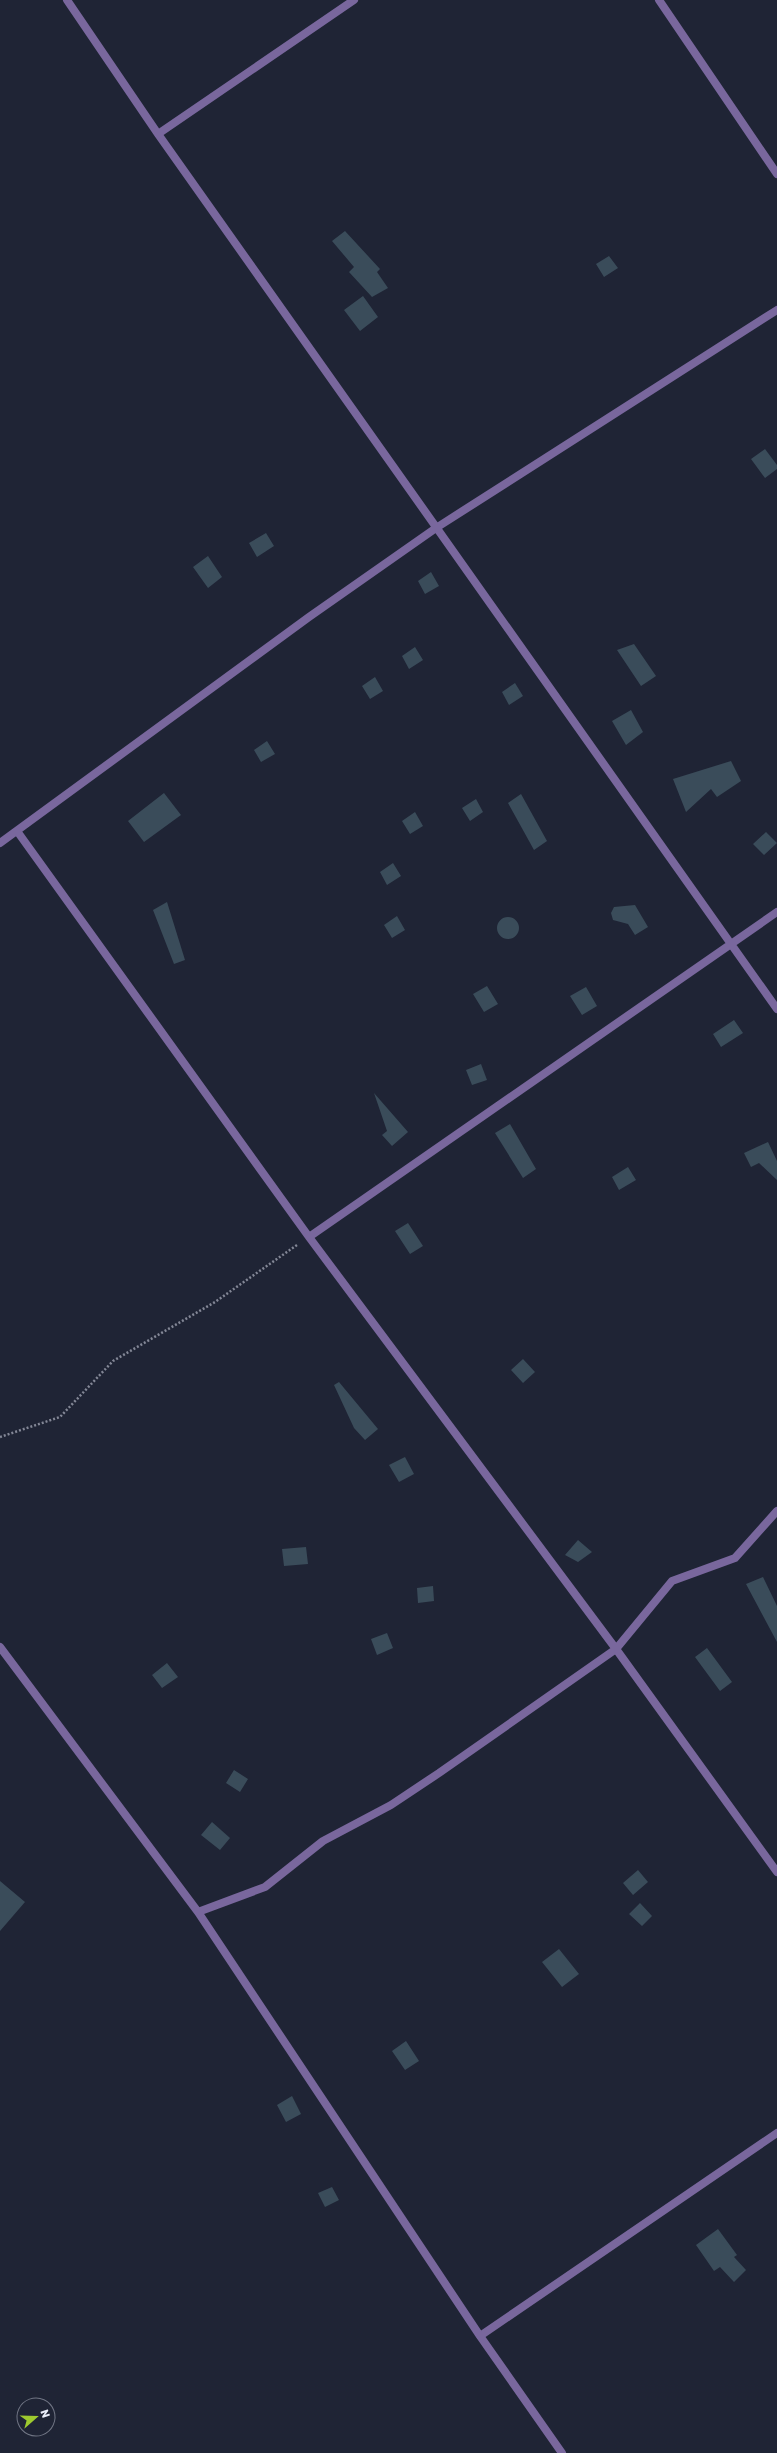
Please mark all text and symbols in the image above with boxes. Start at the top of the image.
north arrow [16,2397,56,2437]
text: N [37,2408,52,2420]

